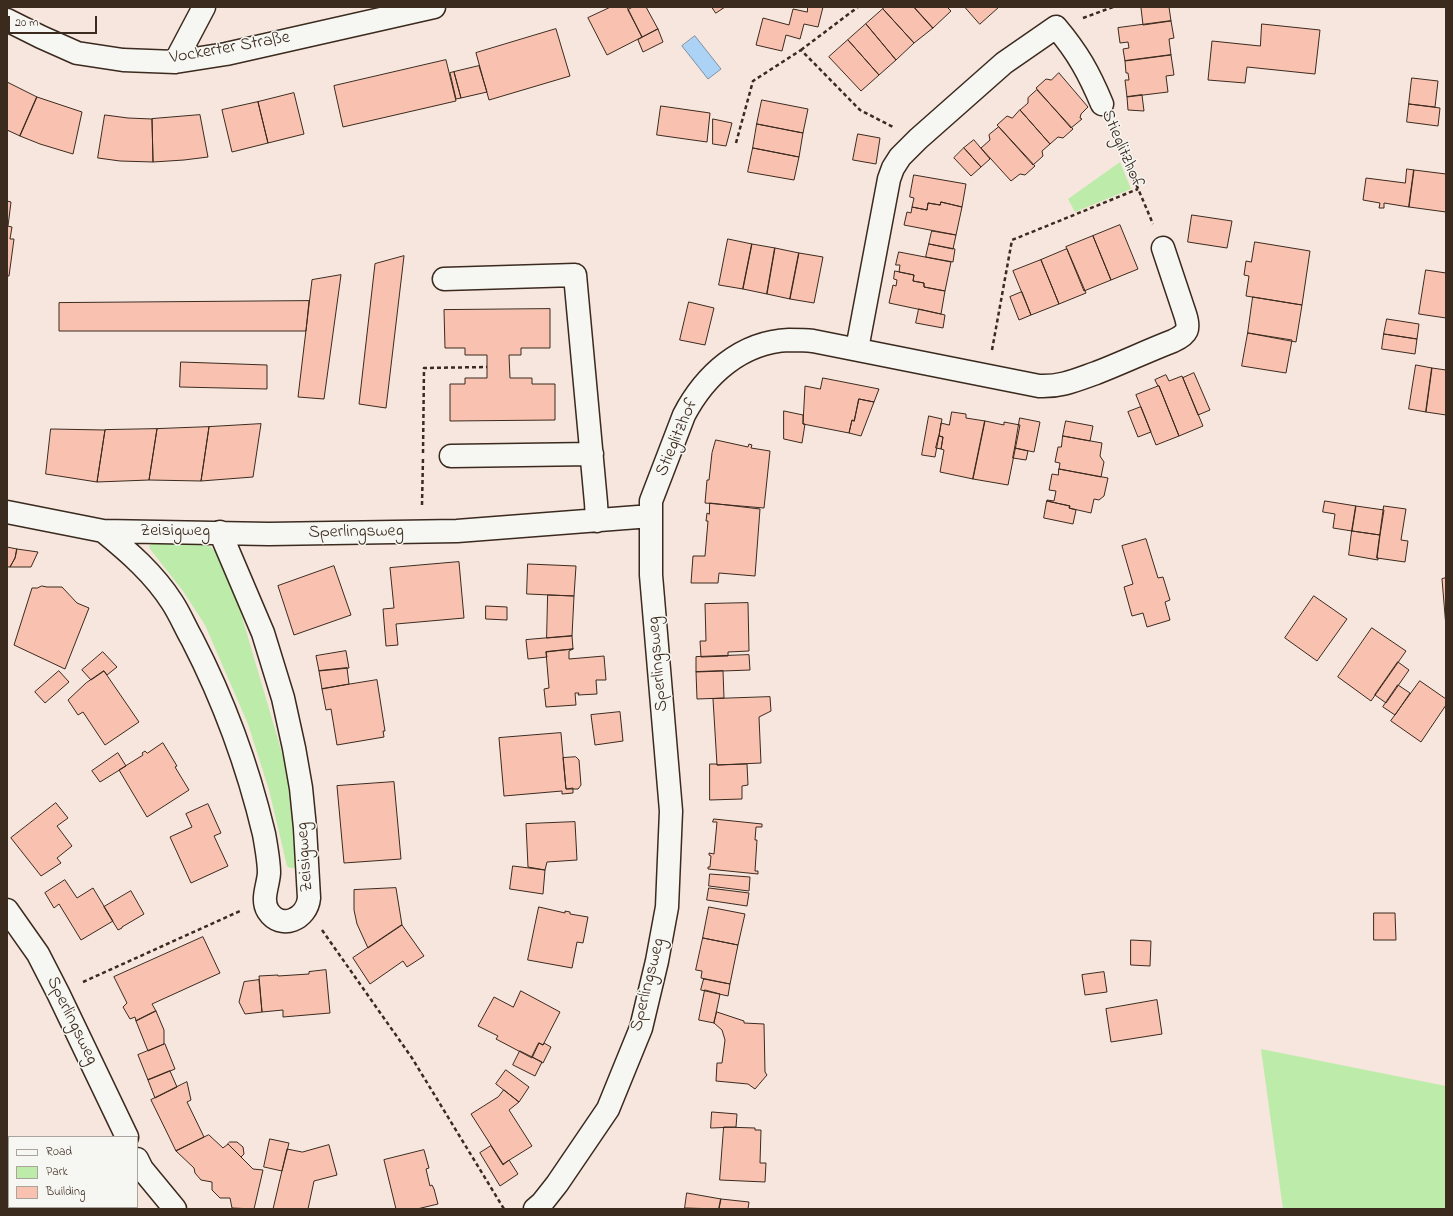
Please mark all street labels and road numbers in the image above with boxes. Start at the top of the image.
street label: Vockerter Straße [168,28,292,70]
street label: Stieglitzhof [1095,107,1147,191]
street label: Stieglitzhof [652,396,704,480]
street label: Zeisigweg [140,521,210,543]
street label: Sperlingsweg [308,521,404,545]
street label: Sperlingsweg [644,616,674,712]
street label: Zeisigweg [293,821,319,893]
street label: Sperlingsweg [627,936,671,1034]
street label: Sperlingsweg [40,973,102,1069]

